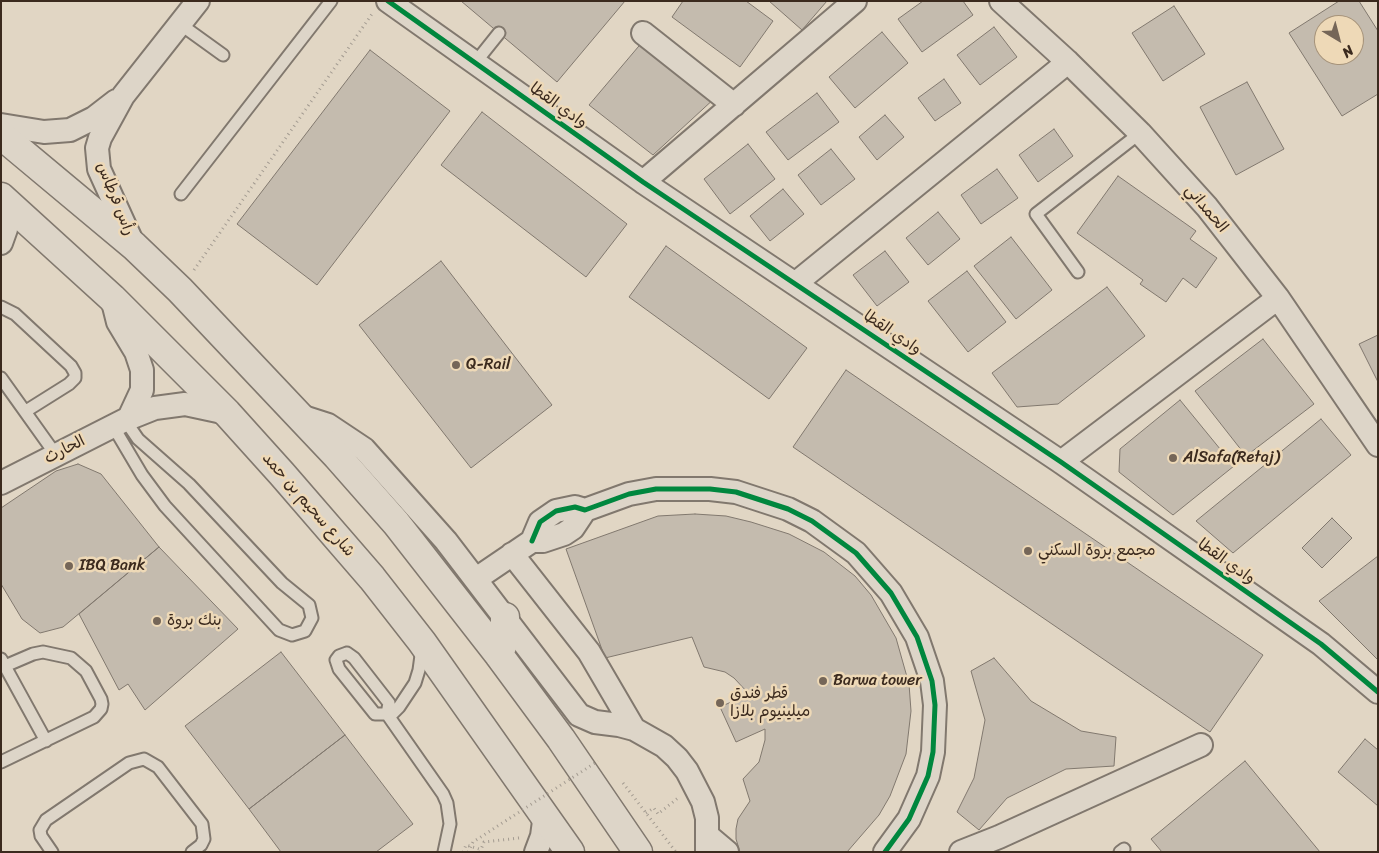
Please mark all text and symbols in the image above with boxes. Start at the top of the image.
north arrow [1314,15,1364,65]
text: N [1336,39,1359,64]
street label: وادي القطا [525,79,591,133]
street label: رأس قرطاس [92,160,138,238]
street label: الحمداني [1180,181,1232,237]
street label: وادي القطا [859,307,925,359]
place label: Q-Rail [466,355,511,375]
marker: Q-Rail [450,359,462,371]
street label: الحارث [41,432,89,468]
place label: AlSafa(Retaj) [1183,448,1280,468]
street label: شارع سحيم بن حمد [258,449,358,561]
marker: AlSafa(Retaj) [1167,452,1179,464]
street label: وادي القطا [1193,535,1259,589]
place label: مجمع بروة السكني [1038,541,1156,561]
marker: مجمع بروة السكني [1022,545,1034,557]
place label: IBQ Bank [79,556,145,576]
marker: IBQ Bank [63,560,75,572]
place label: بنك بروة [167,611,222,631]
marker: بنك بروة [151,615,163,627]
place label: Barwa tower [833,671,922,691]
marker: Barwa tower [817,675,829,687]
place label: قطر فندق ميلينيوم بلازا [730,684,810,722]
marker: قطر فندق ميلينيوم بلازا [714,697,726,709]

